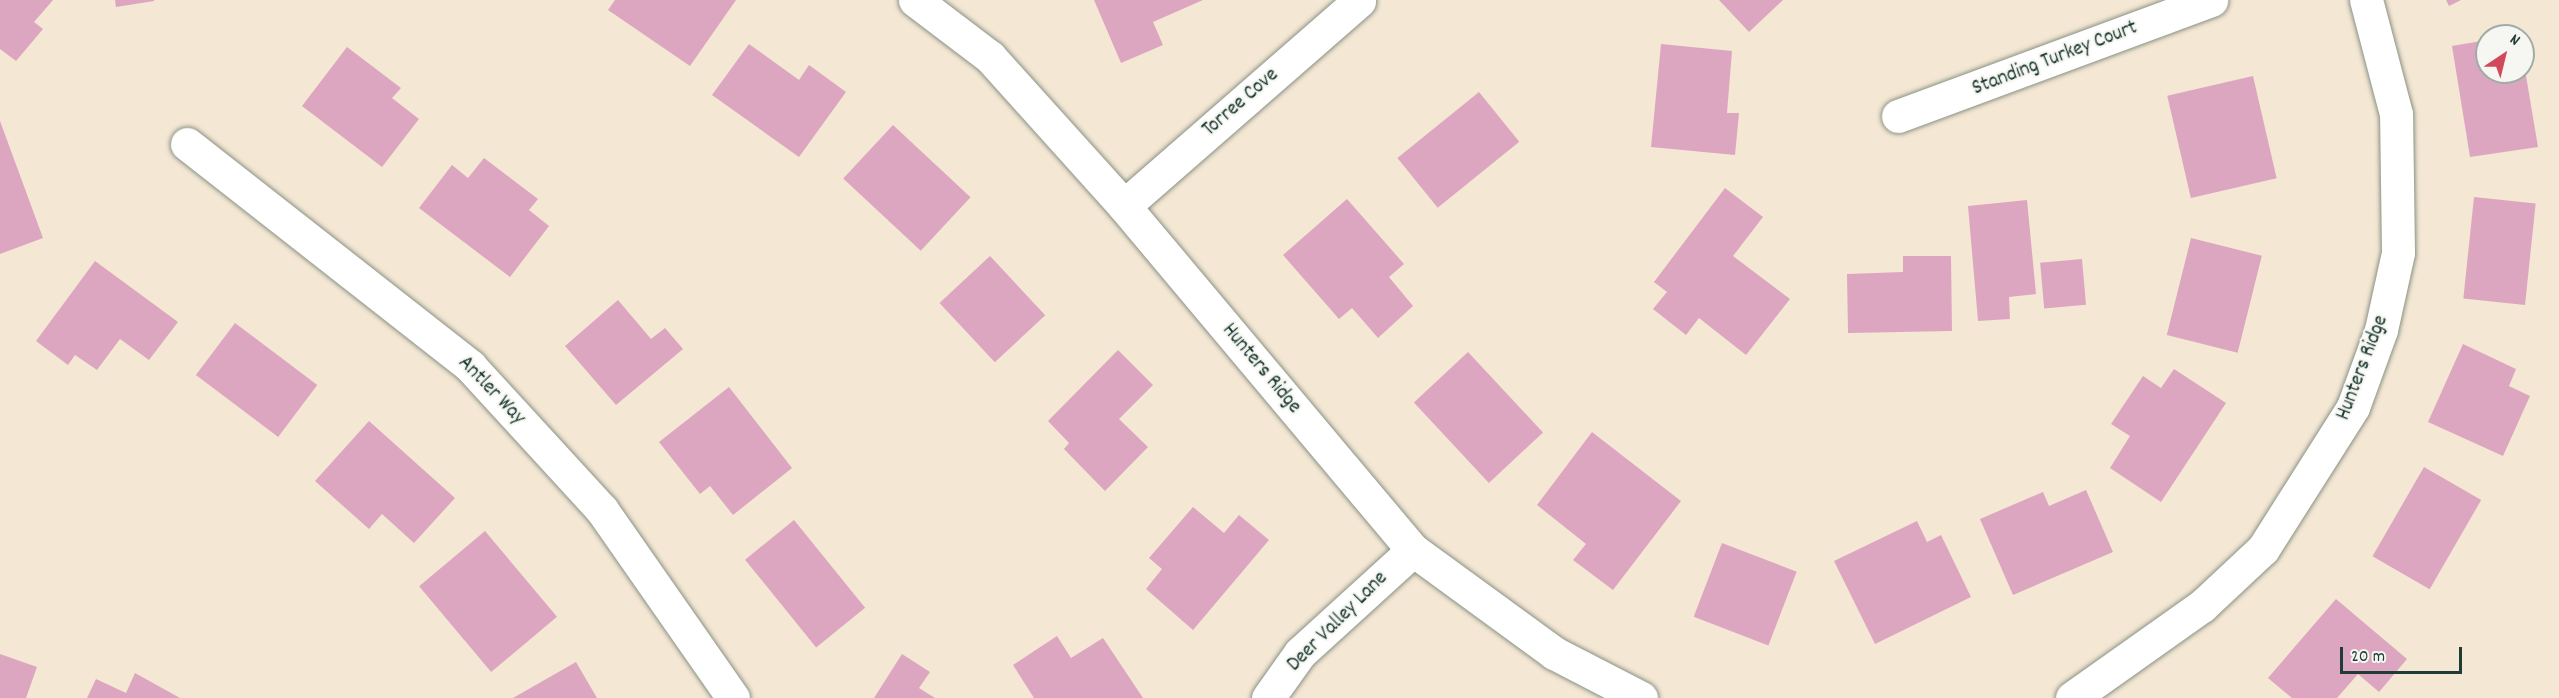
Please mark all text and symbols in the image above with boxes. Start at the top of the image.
street label: Standing Turkey Court [1969,16,2141,102]
north arrow [2475,24,2535,84]
text: N [2505,29,2524,52]
street label: Torree Cove [1198,63,1284,143]
street label: Hunters Ridge [2331,312,2395,424]
street label: Hunters Ridge [1216,319,1306,419]
street label: Antler Way [452,351,530,431]
street label: Deer Valley Lane [1282,566,1394,678]
scale bar [2343,635,2464,673]
text: 20 m [2351,645,2385,670]

